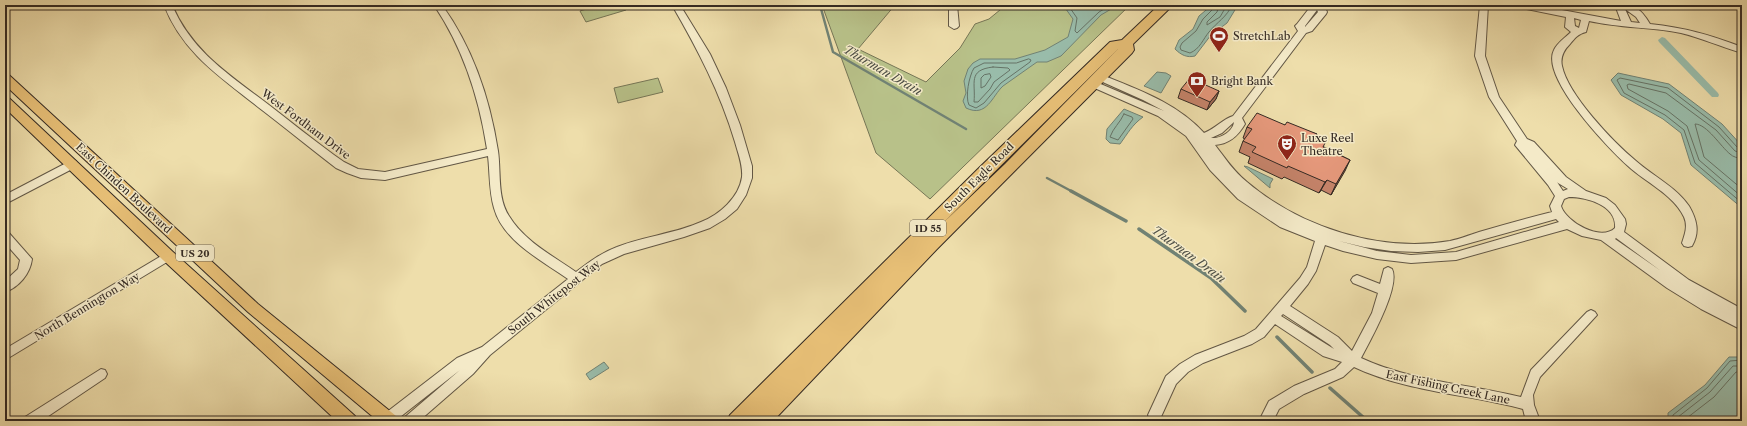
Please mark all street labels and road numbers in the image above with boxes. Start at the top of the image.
street label: West Fordham Drive [258,85,353,162]
street label: South Eagle Road [941,139,1017,215]
street label: East Chinden Boulevard [73,140,175,236]
road number: ID 55 [910,220,946,236]
road number: US 20 [176,245,214,261]
street label: South Whitepost Way [505,256,604,337]
street label: North Bennington Way [32,269,143,343]
street label: East Fishing Creek Lane [1385,367,1511,407]

